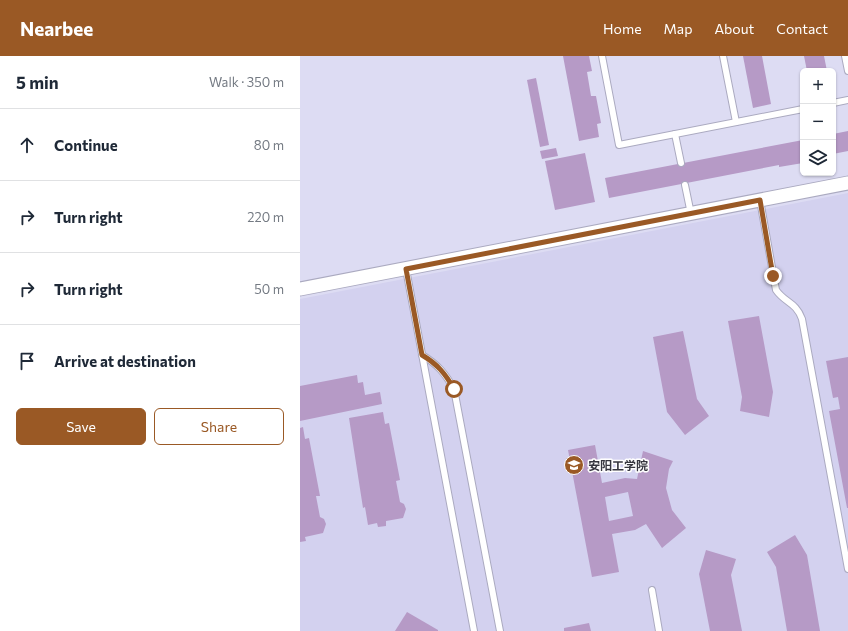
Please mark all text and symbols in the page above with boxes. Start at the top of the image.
text: Nearbee [20,17,93,40]
text: Home [603,20,642,37]
text: Map [664,20,692,37]
text: About [714,20,754,37]
text: Contact [776,20,828,37]
map controls [800,68,836,176]
button: + [800,68,836,104]
text: 5 min [16,72,59,93]
text: Walk · 350 m [209,74,284,90]
button: − [800,104,836,140]
icon: ahead [16,134,38,156]
text: Continue [54,136,118,154]
text: 80 m [254,137,284,153]
button: layers [800,140,836,176]
icon: right [16,206,38,228]
text: Turn right [54,208,123,226]
text: 220 m [247,209,284,225]
route end [764,267,782,285]
icon: right [16,278,38,300]
text: Turn right [54,280,123,298]
text: 50 m [254,281,284,297]
icon: arrive [16,350,38,372]
text: Arrive at destination [54,352,196,370]
route start [445,380,463,398]
button: Save [16,408,146,445]
button: Share [154,408,284,445]
school or university icon: 安阳工学院 [563,454,585,476]
place label: 安阳工学院 [588,458,648,472]

